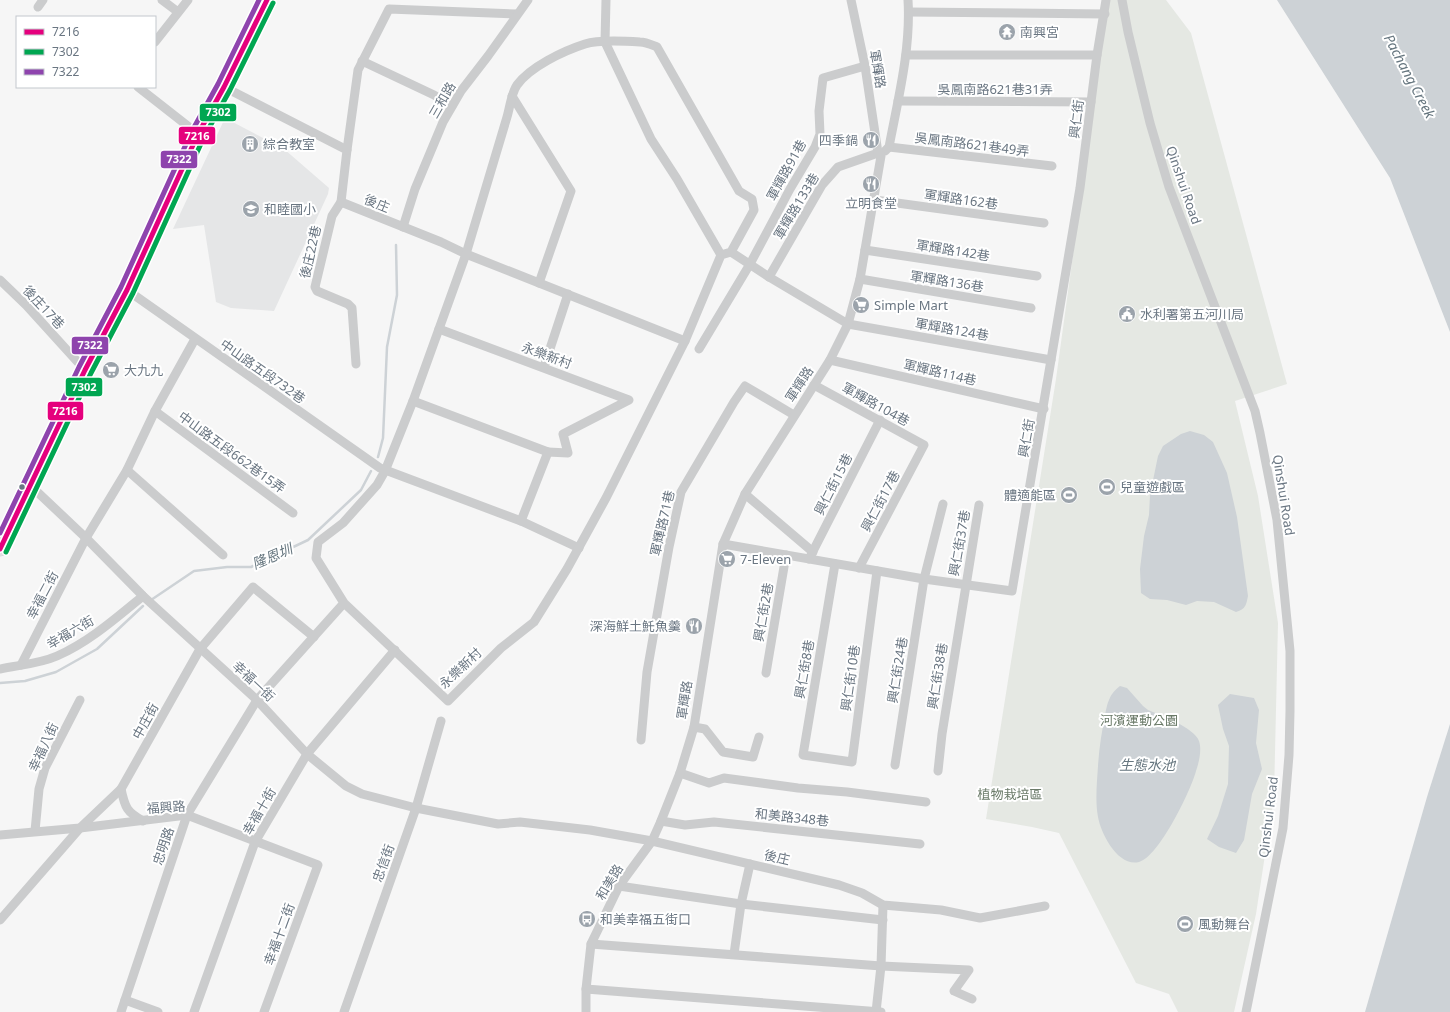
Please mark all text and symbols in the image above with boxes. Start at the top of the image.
legend [16,16,156,88]
temple icon: 南興宮 [997,22,1017,42]
text: 7216 [52,23,80,40]
place label: 南興宮 [1020,23,1059,41]
water label: Pachang Creek [1380,31,1441,122]
text: 7302 [52,43,80,60]
street label: 軍輝路 [866,48,890,90]
text: 7322 [52,63,80,80]
street label: 三和路 [424,79,460,121]
street label: 吳鳳南路621巷31弄 [937,80,1053,98]
street label: 興仁街 [1065,99,1087,139]
line badge: 7302 [199,103,237,122]
text: 7302 [205,104,231,119]
line badge: 7216 [178,126,216,145]
text: 7216 [184,128,210,143]
street label: 吳鳳南路621巷49弄 [914,128,1030,160]
restaurant icon: 四季鍋 [861,130,881,150]
place label: 四季鍋 [819,131,858,149]
building icon: 綜合教室 [240,134,260,154]
place label: 綜合教室 [263,135,315,153]
street label: 軍輝路91巷 [762,136,810,204]
street label: Qinshui Road [1162,143,1206,227]
line badge: 7322 [160,150,198,169]
text: 7322 [166,151,192,166]
street label: 軍輝路133巷 [769,170,823,242]
restaurant icon: 立明食堂 [861,174,881,194]
street label: 軍輝路162巷 [923,185,999,213]
street label: 後庄 [362,190,392,216]
place label: 立明食堂 [845,194,897,212]
school or university icon: 和睦國小 [241,199,261,219]
place label: 和睦國小 [264,200,316,218]
street label: 後庄22巷 [295,224,325,280]
street label: 軍輝路142巷 [915,235,991,265]
street label: 軍輝路136巷 [909,266,985,296]
street label: 後庄17巷 [19,281,69,333]
supermarket icon: Simple Mart [851,295,871,315]
place label: Simple Mart [874,296,948,314]
public building icon: 水利署第五河川局 [1117,304,1137,324]
place label: 水利署第五河川局 [1140,305,1244,323]
street label: 軍輝路124巷 [914,314,990,344]
street label: 中山路五段732巷 [217,335,309,407]
line badge: 7322 [71,336,109,355]
text: 7322 [77,337,103,352]
street label: 永樂新村 [519,338,575,372]
street label: 軍輝路114巷 [902,355,978,389]
supermarket icon: 大九九 [101,360,121,380]
place label: 大九九 [124,361,163,379]
street label: 軍輝路 [781,363,817,405]
line badge: 7302 [65,377,103,397]
street label: 軍輝路104巷 [839,378,913,430]
text: 7302 [71,379,97,394]
line badge: 7216 [47,401,84,421]
text: 7216 [52,403,78,418]
street label: 中山路五段662巷15弄 [175,407,289,497]
street label: 興仁街 [1014,417,1038,459]
street label: 興仁街15巷 [810,450,856,518]
street label: Qinshui Road [1269,453,1299,537]
street label: 興仁街17巷 [856,467,904,535]
sports icon: 兒童遊戲區 [1097,477,1117,497]
place label: 兒童遊戲區 [1120,478,1185,496]
unlabelled marker [17,482,27,492]
sports icon: 體適能區 [1059,485,1079,505]
place label: 體適能區 [1004,486,1056,504]
street label: 軍輝路71巷 [646,488,678,558]
street label: 興仁街37巷 [944,509,974,577]
water label: 隆恩圳 [249,538,297,573]
supermarket icon: 7-Eleven [717,549,737,569]
place label: 7-Eleven [740,550,791,568]
street label: 幸福二街 [22,568,62,622]
street label: 興仁街2巷 [749,581,777,643]
street label: 幸福六街 [43,611,97,653]
restaurant icon: 深海鮮土魠魚羹 [684,616,704,636]
place label: 深海鮮土魠魚羹 [590,617,681,635]
street label: 興仁街24巷 [883,636,911,704]
street label: 興仁街8巷 [790,638,818,700]
street label: 興仁街38巷 [923,642,951,710]
street label: 永樂新村 [435,644,485,692]
street label: 興仁街10巷 [836,644,864,712]
street label: 幸福一街 [229,657,279,705]
street label: 軍輝路 [672,679,696,721]
street label: 中庄街 [128,700,162,742]
park label: 河濱運動公園 [1100,711,1178,729]
street label: 幸福八街 [24,720,62,774]
water label: 生態水池 [1119,755,1177,774]
street label: Qinshui Road [1254,775,1282,859]
street label: 幸福十街 [238,784,280,838]
park label: 植物栽培區 [977,785,1043,803]
street label: 福興路 [146,797,186,817]
street label: 和美路348巷 [754,804,830,830]
street label: 忠明路 [148,825,178,867]
street label: 忠信街 [368,842,398,884]
street label: 後庄 [762,845,792,869]
street label: 和美路 [591,861,627,903]
street label: 幸福十二街 [259,900,299,968]
bus stop icon: 和美幸福五街口 [577,909,597,929]
place label: 和美幸福五街口 [600,910,691,928]
sports icon: 風動舞台 [1175,914,1195,934]
place label: 風動舞台 [1198,915,1250,933]

